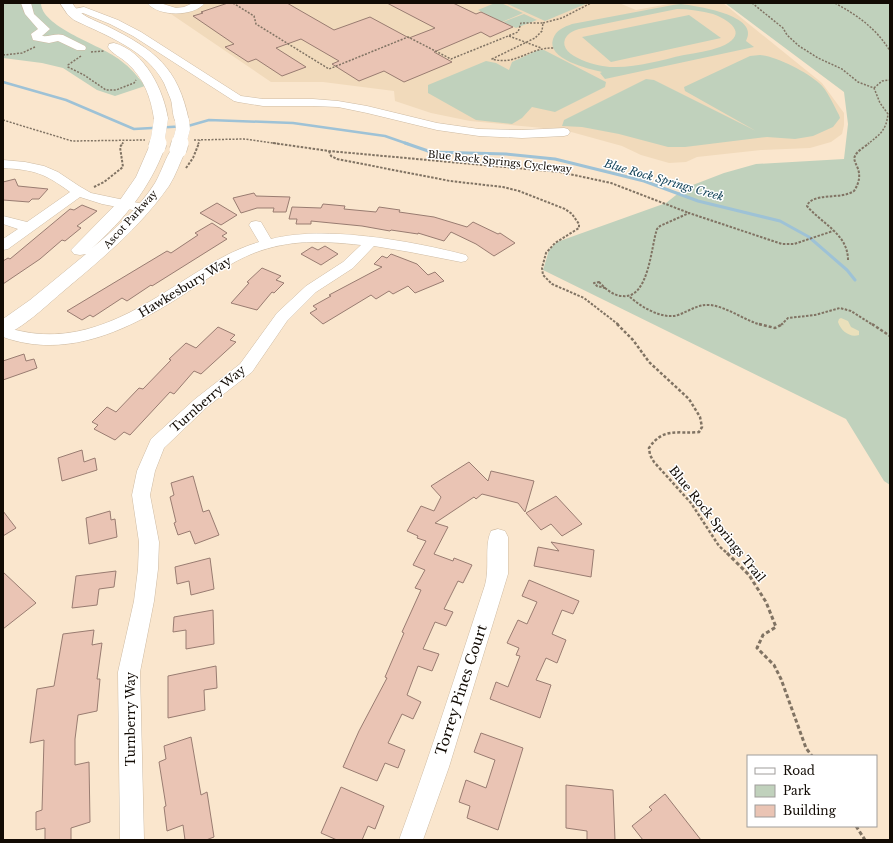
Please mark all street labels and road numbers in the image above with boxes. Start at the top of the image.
street label: Blue Rock Springs Cycleway [427,147,573,176]
street label: Ascot Parkway [100,187,160,252]
street label: Hawkesbury Way [135,253,234,320]
street label: Turnberry Way [167,362,249,435]
street label: Blue Rock Springs Trail [666,463,769,585]
street label: Torrey Pines Court [431,622,491,758]
street label: Turnberry Way [123,671,138,766]

